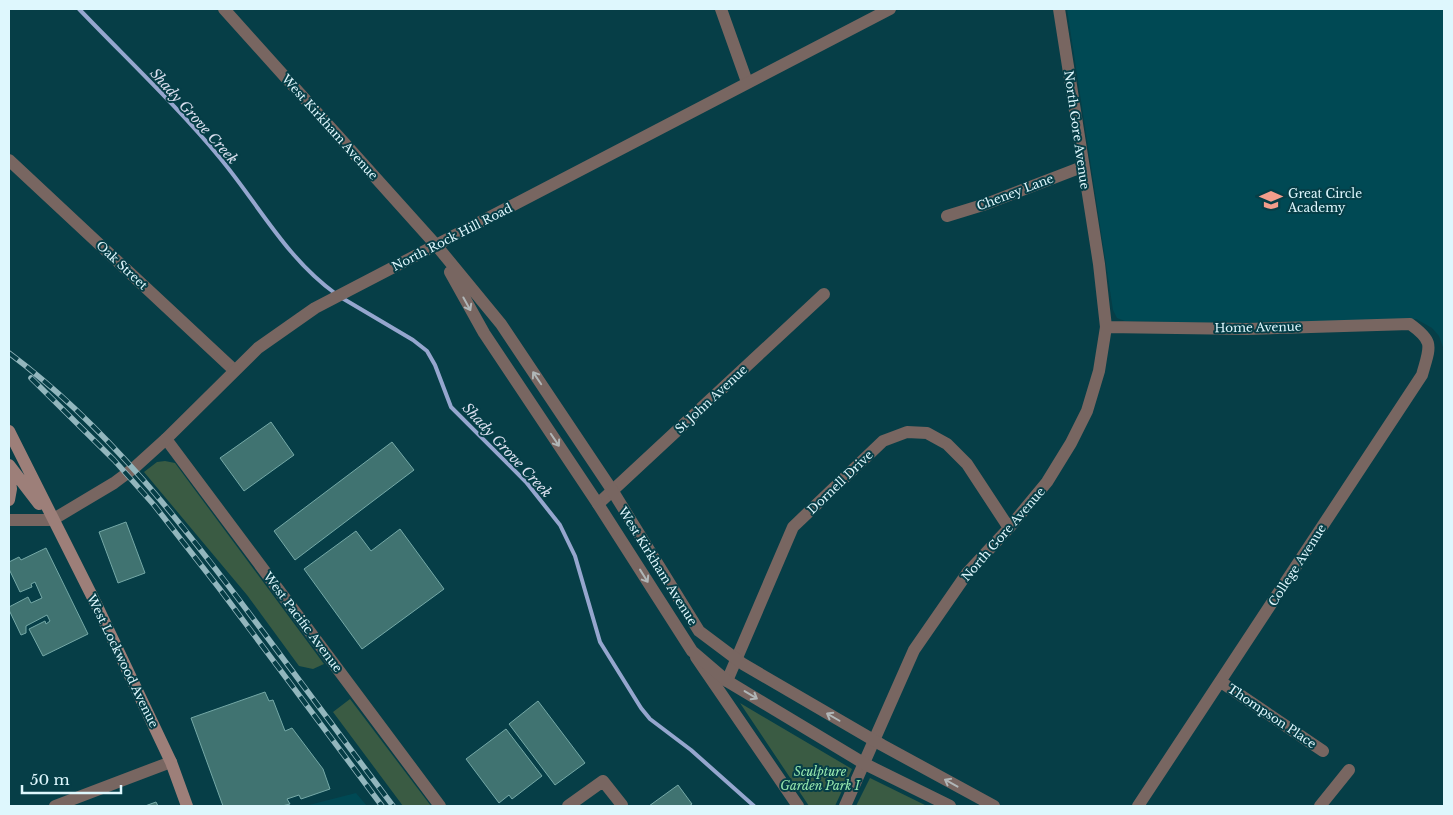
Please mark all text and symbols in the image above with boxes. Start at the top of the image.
water label: Shady Grove Creek [146,64,242,168]
street label: North Gore Avenue [1061,70,1093,190]
street label: West Kirkham Avenue [278,71,381,183]
street label: Cheney Lane [974,170,1056,214]
place label: Great Circle Academy [1287,186,1362,215]
school or university icon: Great Circle Academy [1258,187,1284,213]
street label: North Rock Hill Road [389,200,515,274]
street label: Oak Street [93,237,151,293]
one-way arrow [463,296,473,310]
street label: Home Avenue [1214,319,1302,335]
street label: St John Avenue [672,362,750,436]
one-way arrow [532,372,542,386]
water label: Shady Grove Creek [458,399,556,501]
one-way arrow [550,433,561,447]
street label: Dornell Drive [804,447,876,517]
street label: North Gore Avenue [958,484,1048,584]
street label: West Kirkham Avenue [615,503,701,628]
street label: College Avenue [1265,521,1329,609]
street label: West Pacific Avenue [260,568,346,675]
one-way arrow [640,569,650,583]
street label: West Lockwood Avenue [84,591,162,730]
street label: Thompson Place [1225,681,1319,751]
one-way arrow [743,691,757,701]
one-way arrow [827,711,841,721]
scale bar [22,762,121,794]
park label: Sculpture Garden Park I [780,764,861,793]
text: 50 m [30,770,70,789]
one-way arrow [944,778,959,787]

